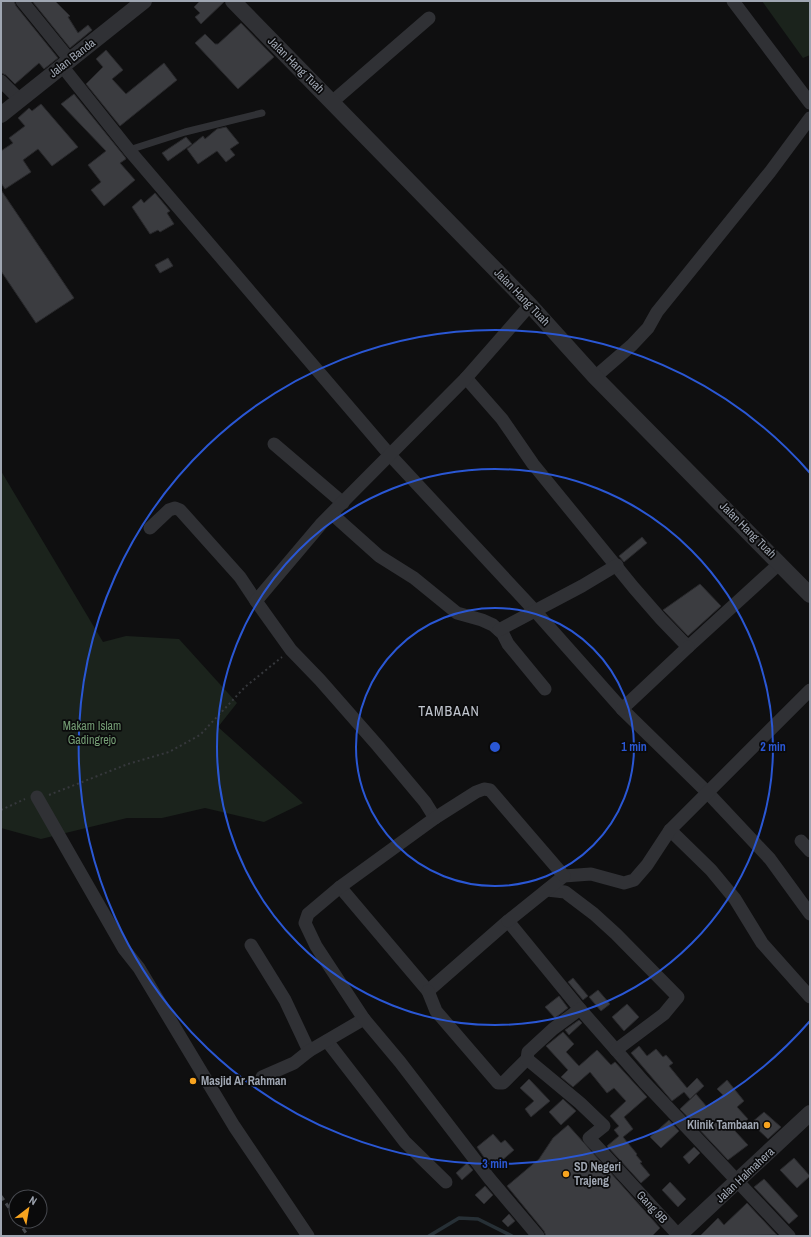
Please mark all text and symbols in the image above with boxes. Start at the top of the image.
street label: Jalan Hang Tuah [264,33,328,97]
street label: Jalan Banda [46,35,99,81]
street label: Jalan Hang Tuah [491,265,553,329]
street label: Jalan Hang Tuah [716,498,780,562]
district label: TAMBAAN [418,702,480,720]
park label: Makam Islam Gadingrejo [63,718,121,748]
text: 1 min [621,739,647,755]
text: 2 min [760,739,786,755]
centre of rings [488,740,502,754]
place label: Masjid Ar Rahman [201,1073,287,1089]
marker: Masjid Ar Rahman [188,1076,198,1086]
place label: Klinik Tambaan [687,1117,759,1133]
marker: Klinik Tambaan [762,1120,772,1130]
street label: Jalan Halmahera [712,1143,778,1206]
text: 3 min [482,1156,508,1172]
place label: SD Negeri Trajeng [574,1159,621,1189]
marker: SD Negeri Trajeng [561,1169,571,1179]
street label: Gang 9B [633,1187,671,1227]
north arrow [8,1189,48,1229]
text: N [27,1193,40,1208]

